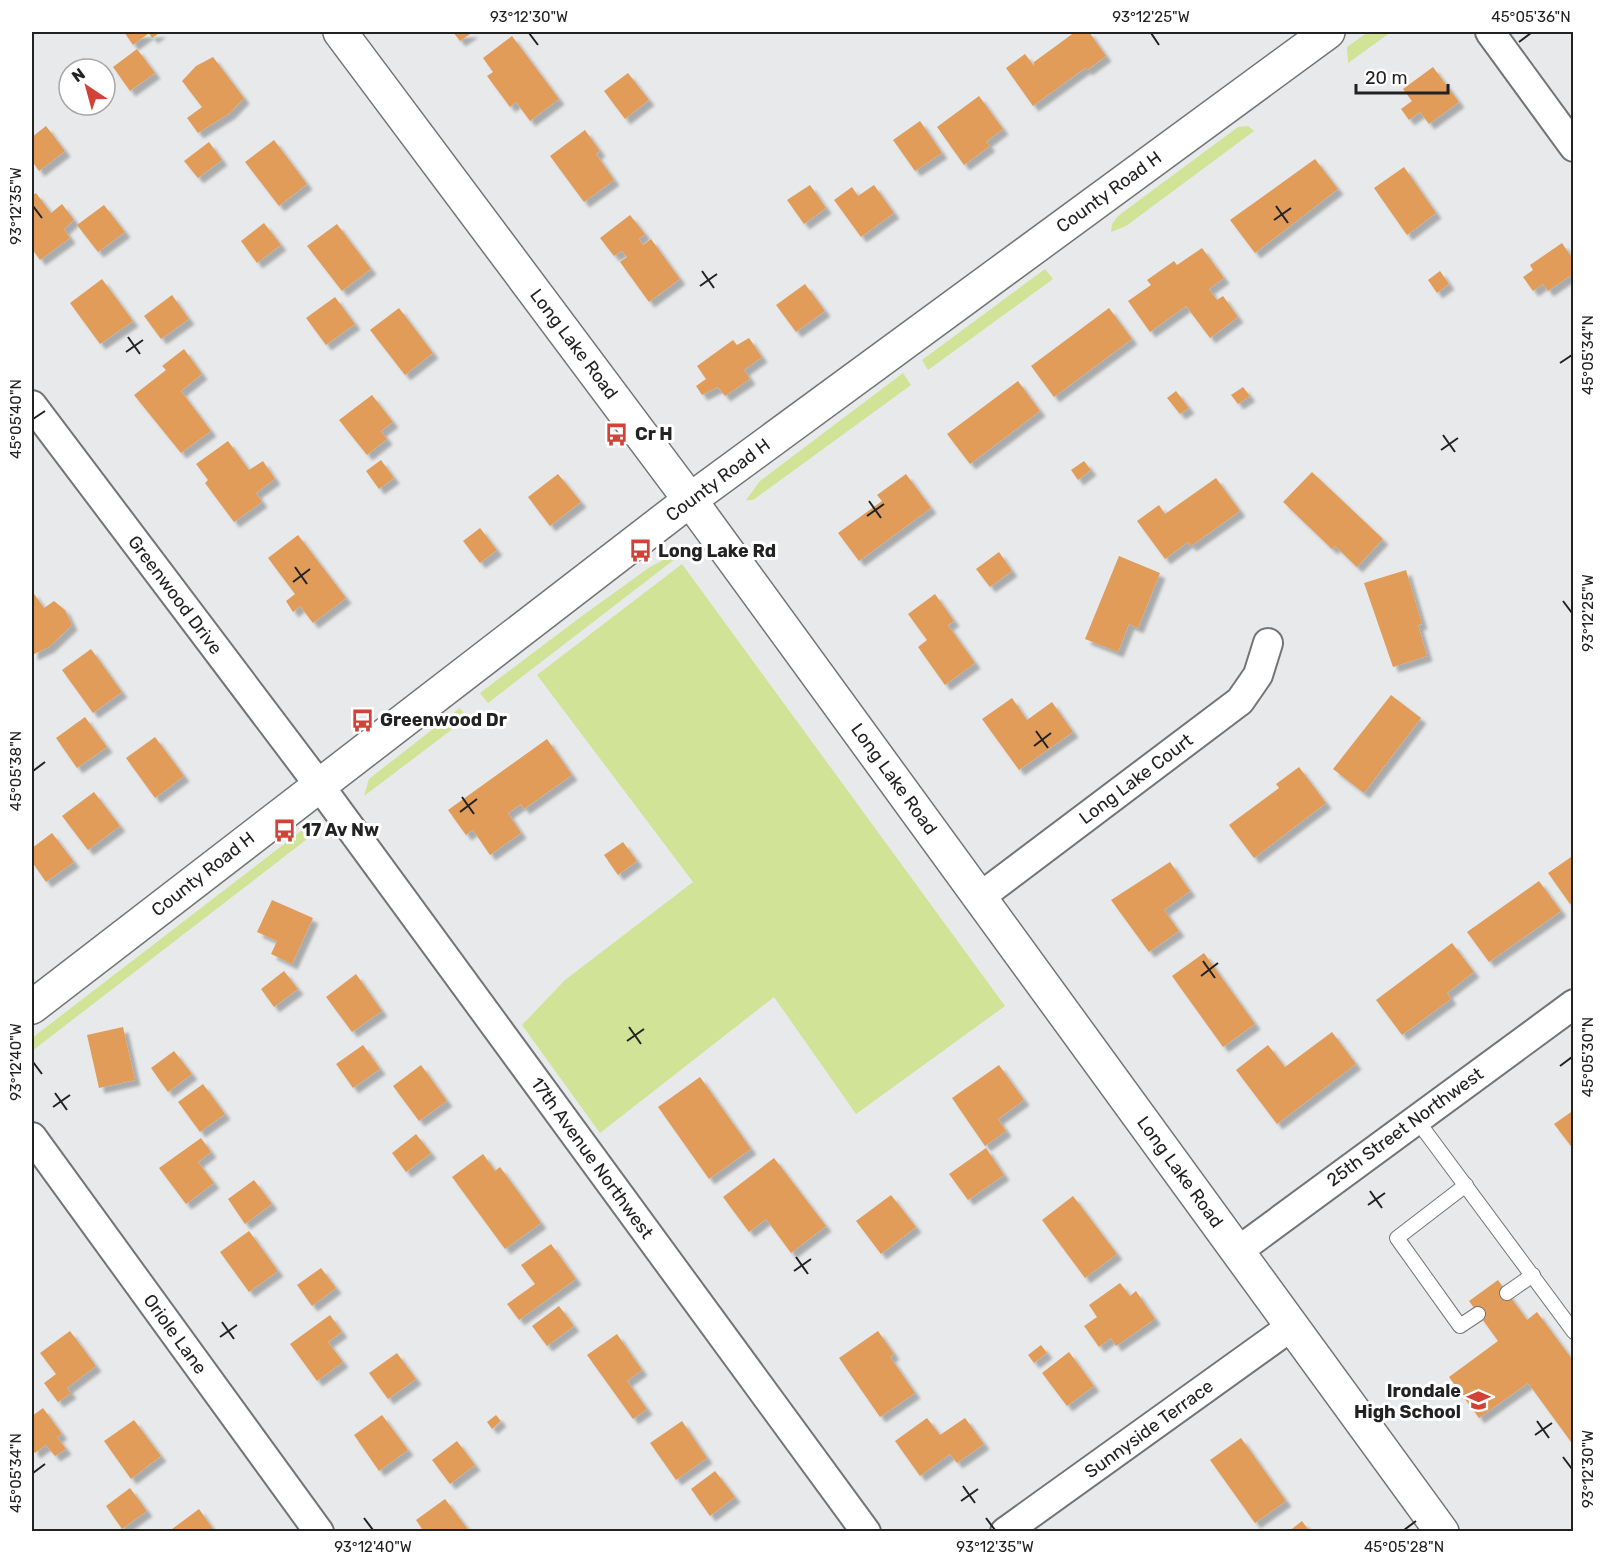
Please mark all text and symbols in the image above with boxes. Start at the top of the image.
text: 93°12'30"W [490,8,568,26]
text: 93°12'25"W [1112,8,1190,26]
text: 45°05'36"N [1491,8,1571,26]
north arrow [57,57,117,117]
scale bar [1356,57,1448,95]
text: N [68,64,89,86]
text: 20 m [1365,67,1407,89]
street label: County Road H [1052,146,1166,238]
text: 93°12'35"W [7,167,25,245]
street label: Long Lake Road [525,285,623,403]
text: 45°05'34"N [1579,315,1597,395]
text: 45°05'40"N [7,379,25,459]
bus stop icon: Cr H [604,421,630,447]
place label: Cr H [635,423,673,445]
street label: County Road H [662,434,774,526]
street label: Greenwood Drive [123,531,227,659]
bus stop icon: Long Lake Rd [627,538,653,564]
place label: Long Lake Rd [658,540,776,562]
text: 93°12'25"W [1579,574,1597,652]
bus stop icon: Greenwood Dr [349,707,375,733]
place label: Greenwood Dr [380,709,507,731]
street label: Long Lake Road [846,719,942,839]
street label: Long Lake Court [1075,729,1197,829]
text: 45°05'38"N [7,731,25,811]
bus stop icon: 17 Av Nw [271,817,297,843]
place label: 17 Av Nw [302,819,379,841]
street label: County Road H [147,827,259,921]
text: 45°05'30"N [1579,1017,1597,1097]
text: 93°12'40"W [7,1023,25,1101]
street label: 25th Street Northwest [1322,1063,1488,1191]
street label: 17th Avenue Northwest [526,1073,658,1243]
street label: Long Lake Road [1132,1112,1228,1232]
street label: Oriole Lane [139,1290,211,1378]
street label: Sunnyside Terrace [1080,1375,1218,1483]
place label: Irondale High School [1354,1380,1461,1423]
school or university icon: Irondale High School [1466,1388,1492,1414]
text: 93°12'30"W [1579,1430,1597,1508]
text: 45°05'34"N [7,1433,25,1513]
text: 93°12'40"W [334,1538,412,1556]
text: 93°12'35"W [956,1538,1034,1556]
text: 45°05'28"N [1364,1538,1444,1556]

